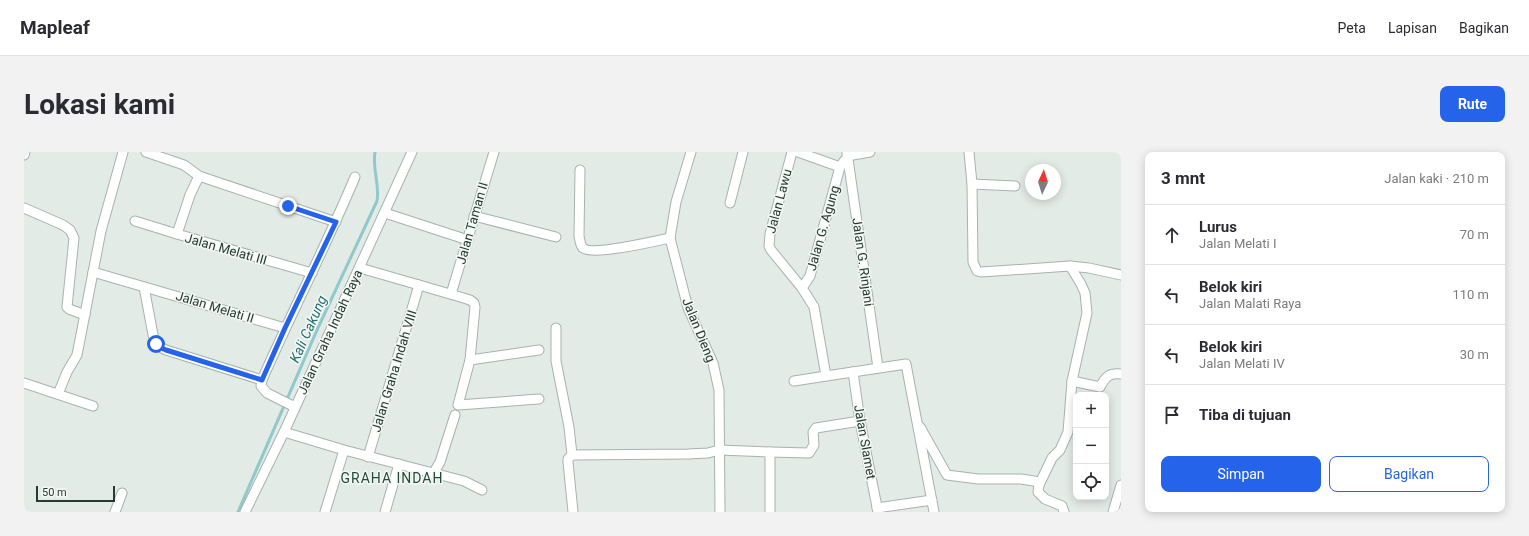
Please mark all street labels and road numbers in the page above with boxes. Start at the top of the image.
street label: Jalan Lawu [763,167,795,235]
street label: Jalan Taman II [453,180,491,266]
street label: Jalan G. Agung [804,184,842,272]
street label: Jalan G. Rinjani [849,217,877,307]
street label: Jalan Melati III [183,230,269,268]
street label: Jalan Graha Indah Raya [294,267,366,397]
street label: Jalan Melati II [174,288,256,326]
street label: Jalan Dieng [679,296,719,364]
street label: Jalan Graha Indah VIII [368,308,420,434]
street label: Jalan Slamet [851,404,879,480]

